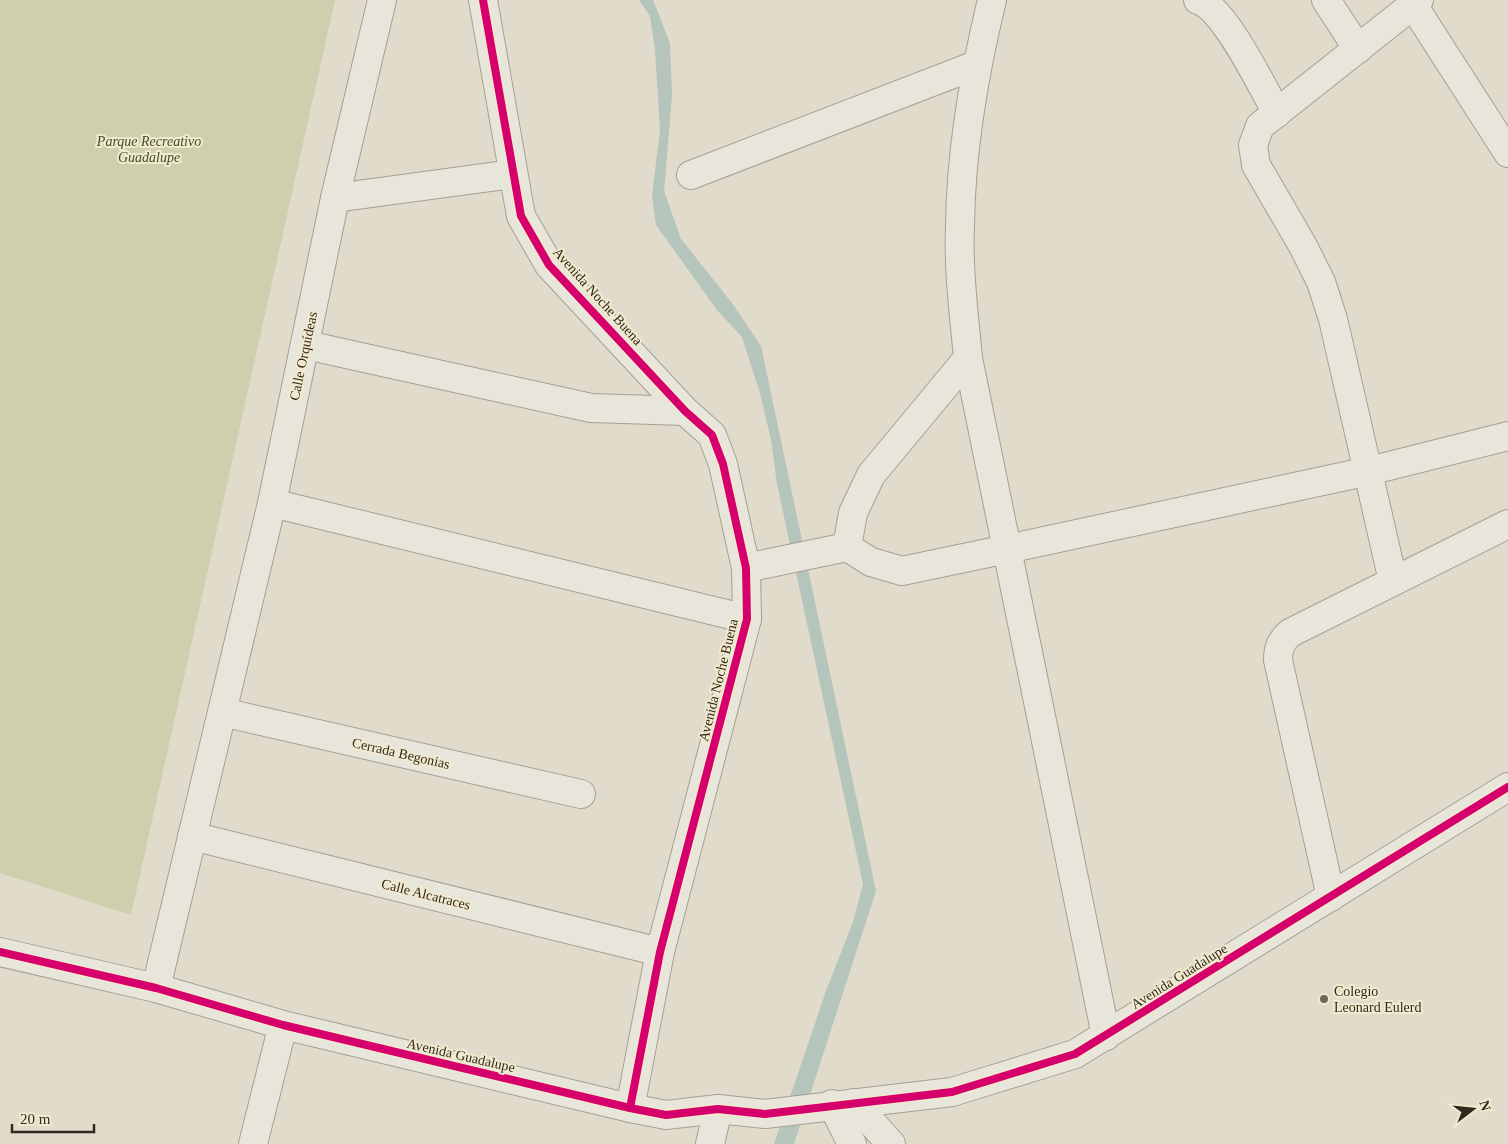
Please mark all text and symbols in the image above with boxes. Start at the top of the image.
park label: Parque Recreativo Guadalupe [96,134,201,165]
street label: Avenida Noche Buena [550,245,646,349]
street label: Calle Orquídeas [287,310,320,402]
street label: Avenida Noche Buena [696,617,741,743]
street label: Cerrada Begonias [351,735,451,772]
street label: Calle Alcatraces [380,876,472,913]
street label: Avenida Guadalupe [1128,941,1230,1012]
place label: Colegio Leonard Eulerd [1334,984,1421,1015]
marker: Colegio Leonard Eulerd [1318,993,1330,1005]
street label: Avenida Guadalupe [405,1036,516,1075]
north arrow [1448,1084,1498,1134]
text: N [1476,1099,1494,1112]
scale bar [12,1102,95,1134]
text: 20 m [20,1111,51,1127]

